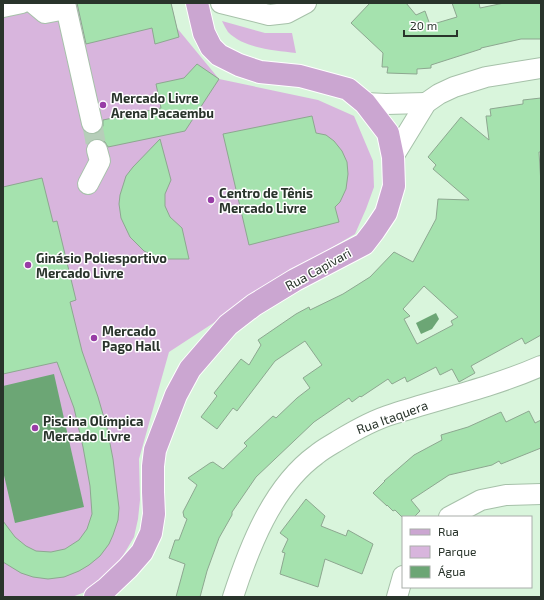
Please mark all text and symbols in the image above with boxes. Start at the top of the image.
scale bar [404,12,457,38]
text: 20 m [410,18,437,32]
place label: Mercado Livre Arena Pacaembu [111,90,214,121]
marker: Mercado Livre Arena Pacaembu [98,100,108,110]
place label: Centro de Tênis Mercado Livre [219,185,313,216]
marker: Centro de Tênis Mercado Livre [206,195,216,205]
street label: Rua Capivari [282,244,354,294]
place label: Ginásio Poliesportivo Mercado Livre [36,250,167,281]
marker: Ginásio Poliesportivo Mercado Livre [23,260,33,270]
place label: Mercado Pago Hall [102,323,161,354]
marker: Mercado Pago Hall [89,333,99,343]
street label: Rua Itaquera [354,397,430,437]
place label: Piscina Olímpica Mercado Livre [43,413,143,444]
marker: Piscina Olímpica Mercado Livre [30,423,40,433]
legend [402,516,532,588]
text: Rua [438,524,459,538]
text: Parque [438,544,476,558]
text: Água [438,564,466,578]

